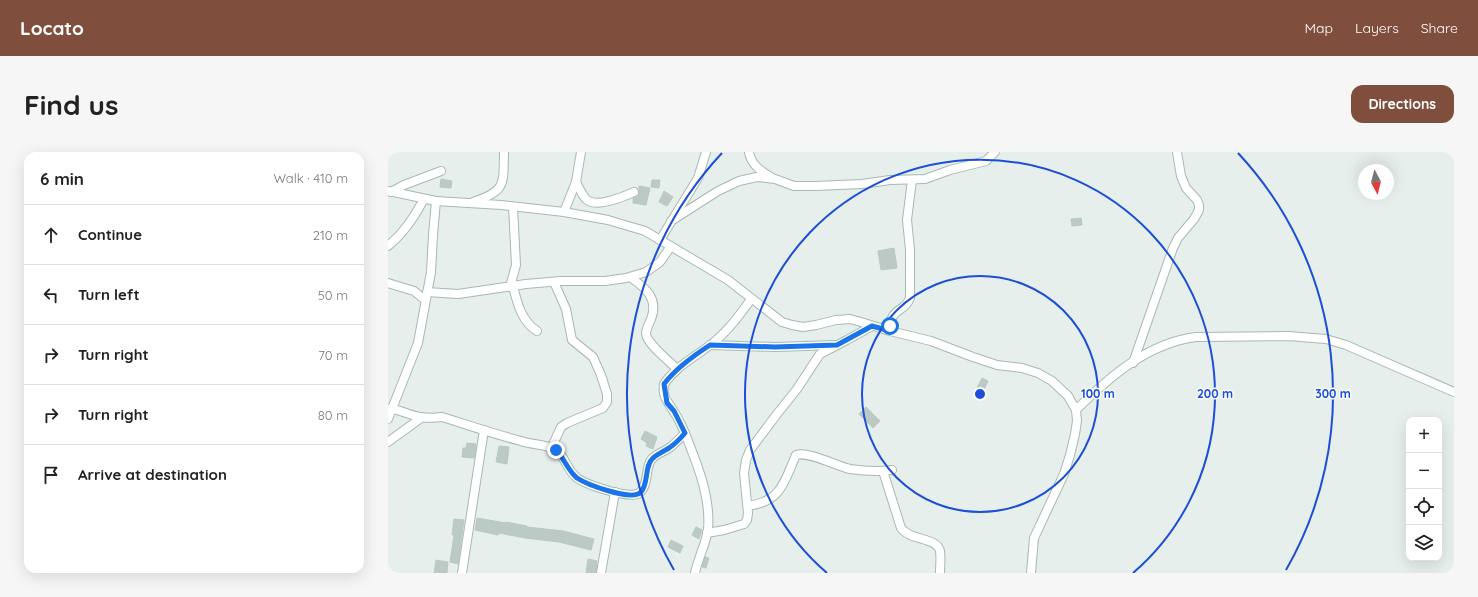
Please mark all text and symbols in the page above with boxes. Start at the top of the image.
text: Locato [20,16,84,40]
text: Map [1304,19,1333,37]
text: Layers [1355,19,1399,37]
text: Share [1421,19,1458,37]
button: Directions [1351,85,1454,123]
text: Find us [24,87,118,122]
north arrow [1358,164,1394,200]
text: 6 min [40,168,84,189]
text: Walk · 410 m [273,170,348,186]
icon: ahead [40,224,62,246]
text: Continue [78,225,142,244]
text: 210 m [313,227,348,243]
icon: left [40,284,62,306]
text: Turn left [78,285,140,304]
text: 50 m [318,287,348,303]
route start [881,317,899,335]
icon: right [40,344,62,366]
text: Turn right [78,345,149,364]
text: 70 m [318,347,348,363]
text: 100 m [1081,386,1115,401]
text: 200 m [1197,386,1233,401]
text: 300 m [1315,386,1351,401]
centre of rings [973,387,987,401]
icon: right [40,404,62,426]
text: Turn right [78,405,149,424]
text: 80 m [318,407,348,423]
map controls [1406,417,1442,561]
button: + [1406,417,1442,453]
route end [547,441,565,459]
button: − [1406,453,1442,489]
icon: arrive [40,464,62,486]
text: Arrive at destination [78,465,227,484]
button: locate [1406,489,1442,525]
button: layers [1406,525,1442,561]

